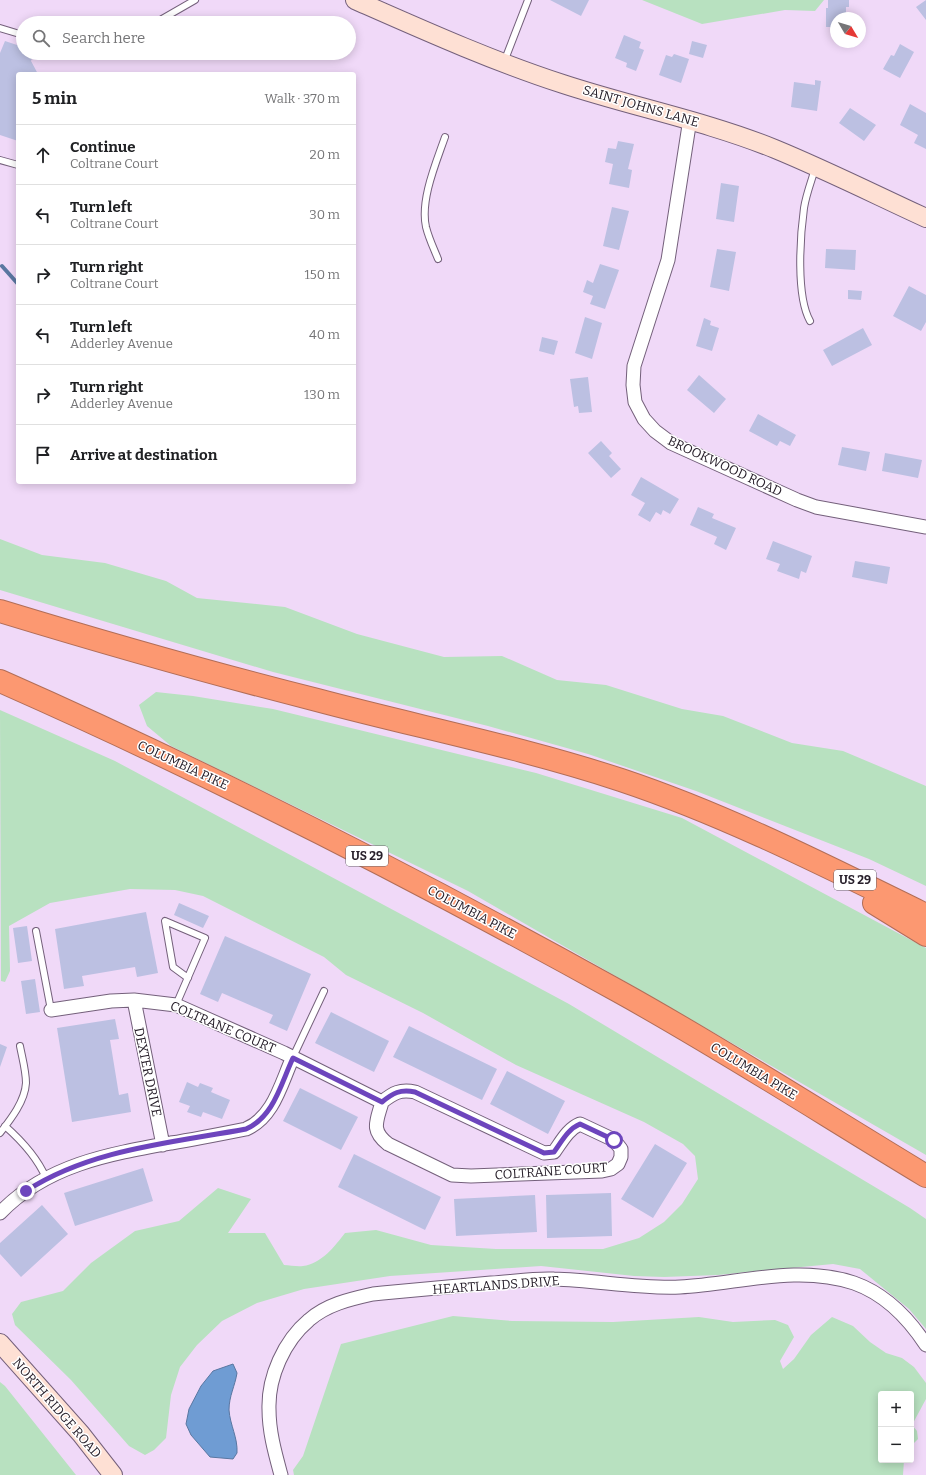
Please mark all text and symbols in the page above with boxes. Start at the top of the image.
north arrow [830,12,866,48]
search box [16,16,356,60]
icon: search [30,27,52,49]
text: Search here [62,29,145,47]
street label: SAINT JOHNS LANE [581,82,701,130]
text: 5 min [32,88,77,109]
text: Walk · 370 m [265,91,340,106]
text: Continue [70,138,136,156]
icon: ahead [32,144,54,166]
text: 20 m [310,147,340,162]
text: Coltrane Court [70,156,158,171]
text: Turn left [70,198,132,216]
icon: left [32,204,54,226]
text: 30 m [309,207,340,222]
text: Coltrane Court [70,216,158,231]
text: Turn right [70,258,143,276]
icon: right [32,264,54,286]
text: 150 m [304,267,340,282]
text: Coltrane Court [70,276,158,291]
text: Turn left [70,318,132,336]
icon: left [32,324,54,346]
text: 40 m [309,327,340,342]
text: Adderley Avenue [70,336,173,351]
text: Turn right [70,378,143,396]
icon: right [32,384,54,406]
text: 130 m [304,387,340,402]
text: Adderley Avenue [70,396,173,411]
street label: BROOKWOOD ROAD [665,433,785,499]
icon: arrive [32,444,54,466]
text: Arrive at destination [70,446,217,464]
street label: COLUMBIA PIKE [135,737,231,793]
road number: US 29 [346,846,388,866]
road number: US 29 [834,870,876,890]
street label: COLUMBIA PIKE [425,882,519,942]
street label: COLTRANE COURT [168,998,278,1056]
street label: DEXTER DRIVE [131,1026,165,1118]
street label: COLUMBIA PIKE [708,1039,800,1103]
route start [605,1131,623,1149]
street label: COLTRANE COURT [494,1160,608,1182]
route end [17,1182,35,1200]
street label: HEARTLANDS DRIVE [432,1273,560,1297]
street label: NORTH RIDGE ROAD [10,1355,104,1461]
map controls [878,1391,914,1463]
button: + [878,1391,914,1427]
button: − [878,1427,914,1463]

